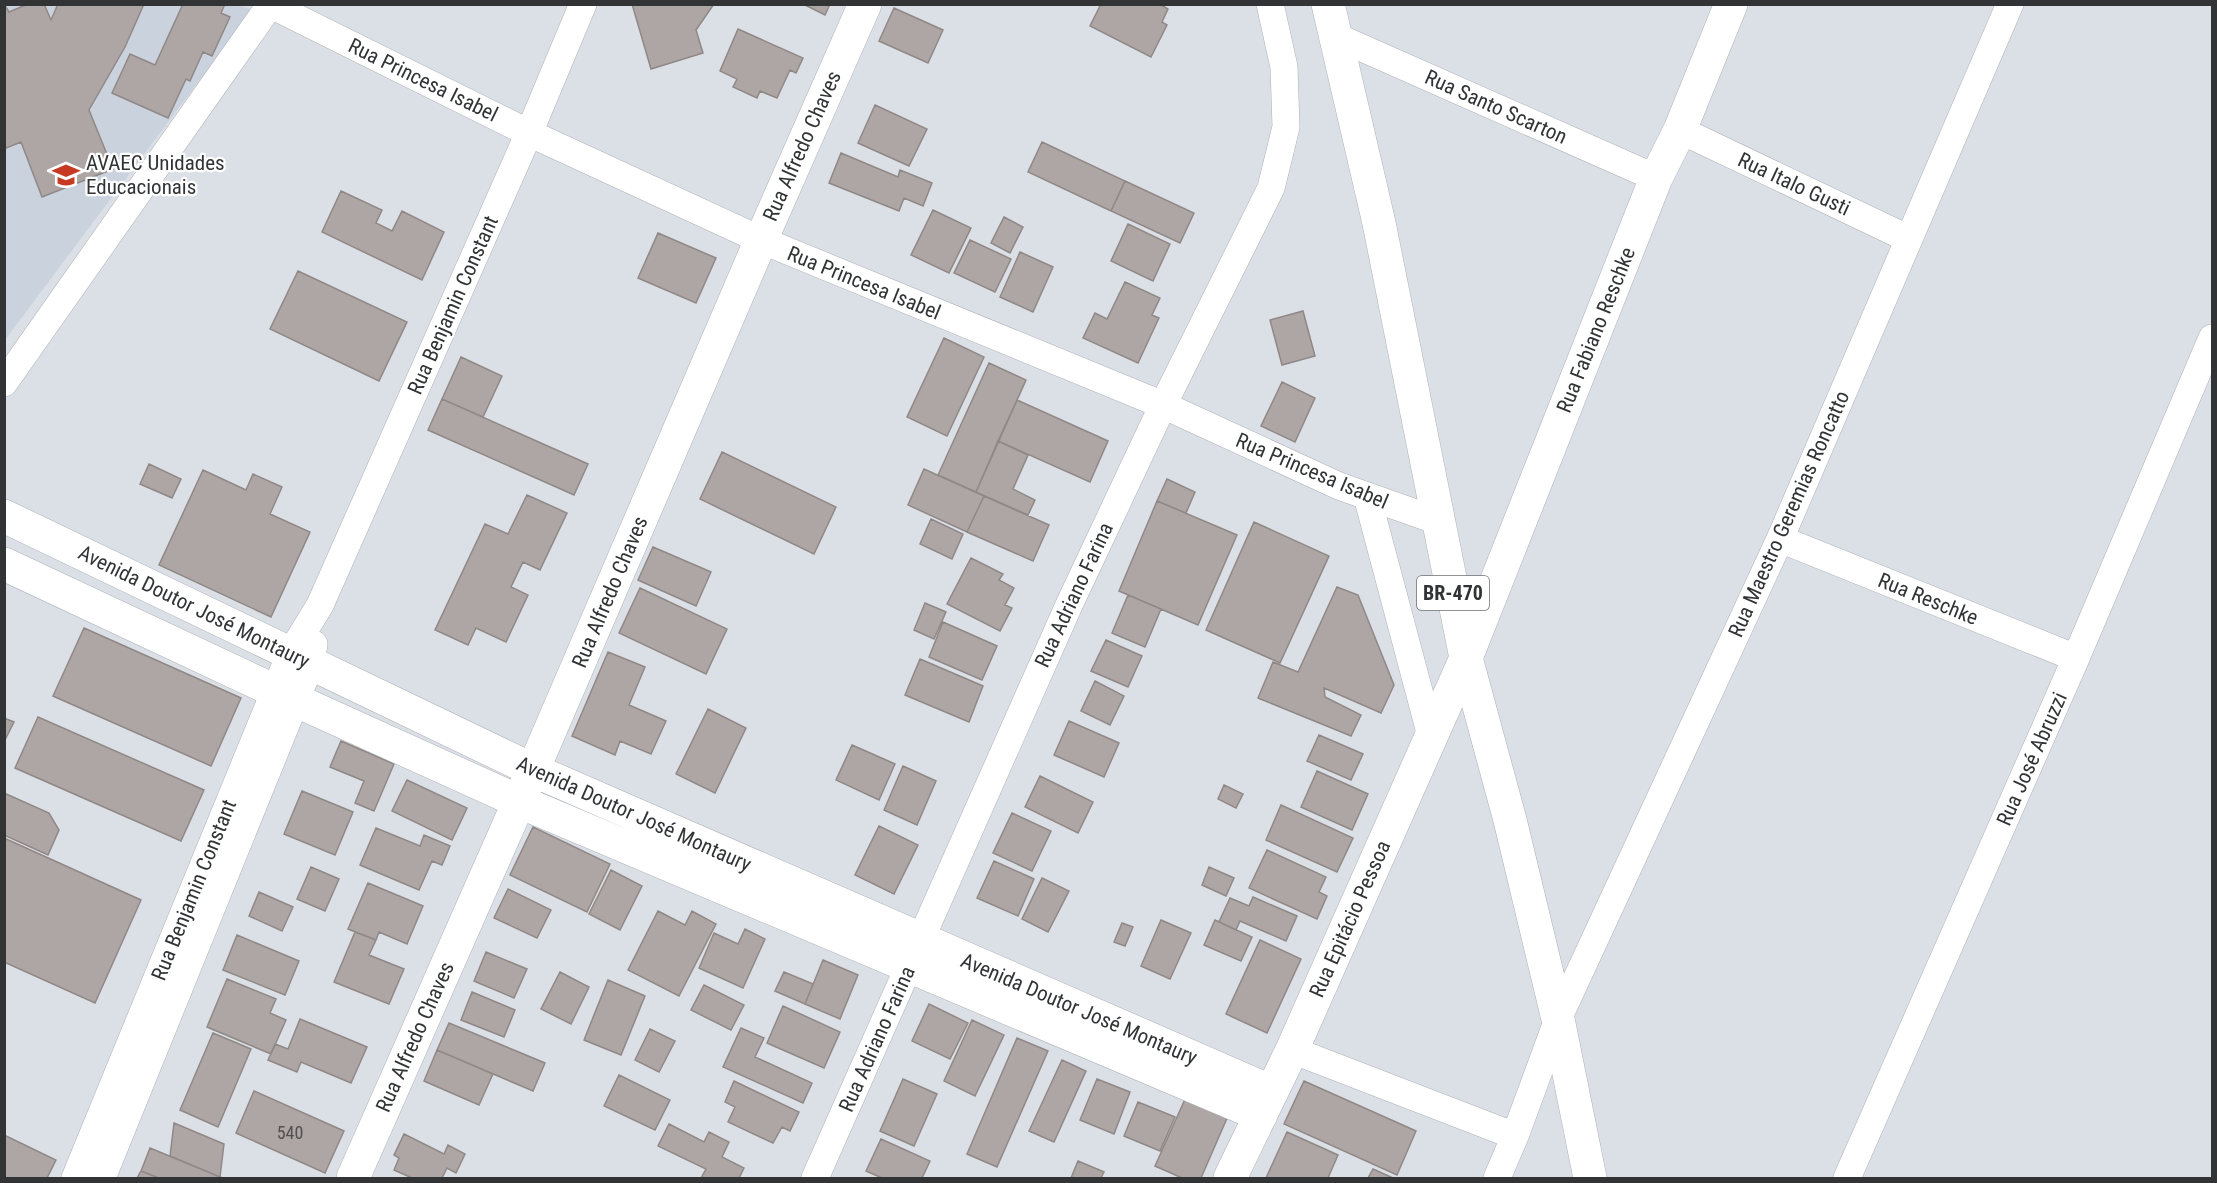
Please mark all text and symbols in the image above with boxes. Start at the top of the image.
street label: Rua Princesa Isabel [344,33,502,127]
street label: Rua Santo Scarton [1421,65,1571,149]
street label: Rua Alfredo Chaves [758,67,846,225]
street label: Rua Italo Gusti [1734,148,1854,220]
place label: AVAEC Unidades Educacionais [86,151,225,199]
school or university icon: AVAEC Unidades Educacionais [51,160,81,190]
street label: Rua Benjamin Constant [403,212,503,398]
street label: Rua Princesa Isabel [784,241,944,325]
street label: Rua Fabiano Reschke [1552,244,1640,416]
street label: Rua Maestro Geremias Roncatto [1724,387,1854,641]
street label: Rua Princesa Isabel [1232,428,1392,514]
street label: Rua Alfredo Chaves [567,513,653,671]
street label: Rua Adriano Farina [1030,519,1118,671]
street label: Avenida Doutor José Montaury [74,540,314,674]
street label: Rua Reschke [1875,568,1982,630]
road number: BR-470 [1417,576,1489,610]
street label: Rua José Abruzzi [1992,689,2072,829]
street label: Avenida Doutor José Montaury [513,751,755,877]
street label: Rua Benjamin Constant [147,796,241,984]
street label: Rua Epitácio Pessoa [1305,837,1395,1001]
street label: Avenida Doutor José Montaury [957,948,1201,1070]
street label: Rua Alfredo Chaves [371,958,459,1116]
street label: Rua Adriano Farina [834,963,920,1115]
house number: 540 [277,1122,303,1143]

